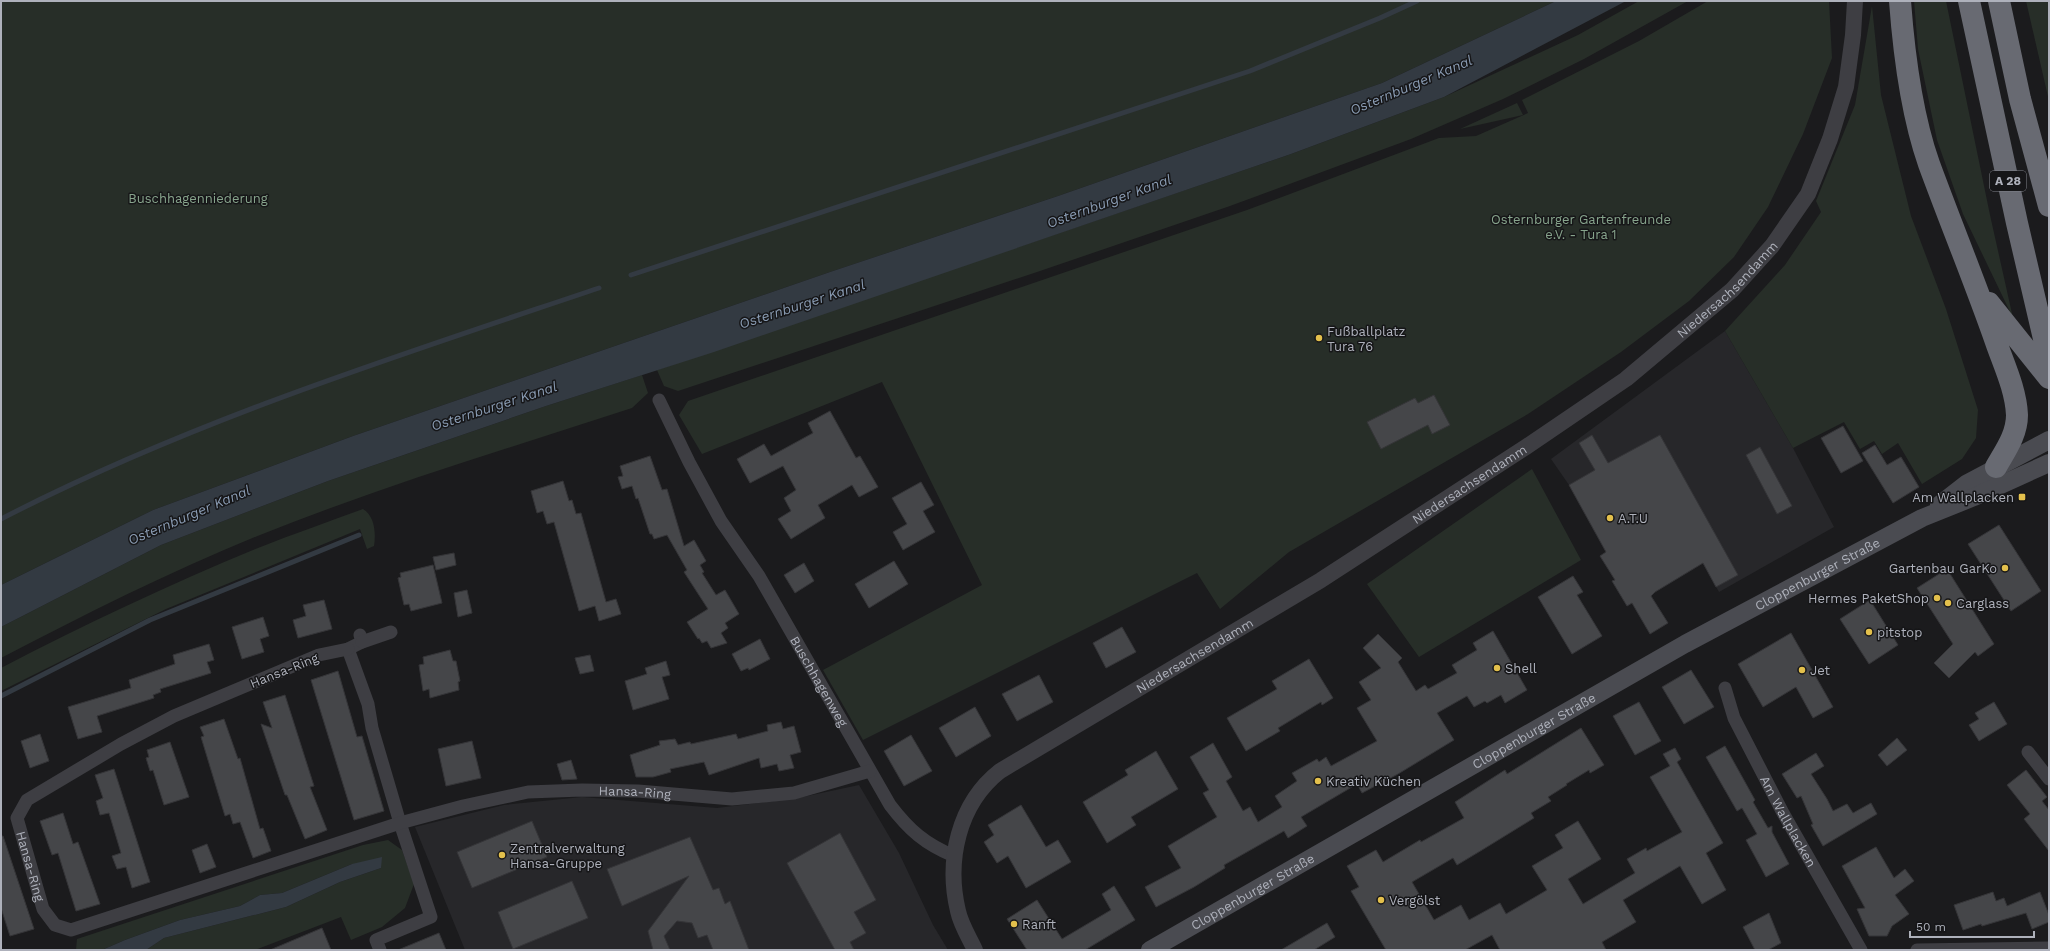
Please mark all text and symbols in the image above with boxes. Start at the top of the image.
water label: Osternburger Kanal [1347,52,1475,118]
water label: Osternburger Kanal [1044,171,1174,231]
road number: A 28 [1990,171,2026,191]
park label: Buschhagenniederung [128,191,268,206]
park label: Osternburger Gartenfreunde e.V. - Tura 1 [1491,212,1671,242]
street label: Niedersachsendamm [1674,238,1781,341]
water label: Osternburger Kanal [737,276,867,332]
place label: Fußballplatz Tura 76 [1327,324,1406,354]
marker: Fußballplatz Tura 76 [1314,333,1324,343]
water label: Osternburger Kanal [429,378,559,434]
street label: Niedersachsendamm [1409,442,1530,527]
water label: Osternburger Kanal [125,482,253,548]
place label: Am Wallplacken [1912,490,2014,505]
marker: Am Wallplacken [2017,492,2027,502]
place label: A.T.U [1618,511,1648,526]
marker: A.T.U [1605,513,1615,523]
street label: Cloppenburger Straße [1752,535,1882,614]
place label: Gartenbau GarKo [1889,561,1997,576]
marker: Gartenbau GarKo [2000,563,2010,573]
place label: Hermes PaketShop [1808,591,1929,606]
marker: Hermes PaketShop [1932,593,1942,603]
place label: Carglass [1956,596,2009,611]
marker: Carglass [1943,598,1953,608]
street label: Niedersachsendamm [1133,615,1256,696]
place label: pitstop [1877,625,1922,640]
marker: pitstop [1864,627,1874,637]
street label: Buschhagenweg [787,634,851,729]
street label: Hansa-Ring [248,650,321,691]
place label: Shell [1505,661,1537,676]
marker: Shell [1492,663,1502,673]
place label: Jet [1810,663,1831,678]
marker: Jet [1797,665,1807,675]
street label: Cloppenburger Straße [1470,690,1598,772]
street label: Am Wallplacken [1757,773,1819,870]
place label: Kreativ Küchen [1326,774,1421,789]
marker: Kreativ Küchen [1313,776,1323,786]
street label: Hansa-Ring [599,783,672,802]
street label: Hansa-Ring [13,829,47,903]
place label: Zentralverwaltung Hansa-Gruppe [510,841,625,871]
marker: Zentralverwaltung Hansa-Gruppe [497,850,507,860]
street label: Cloppenburger Straße [1188,851,1317,933]
place label: Vergölst [1389,893,1441,908]
marker: Vergölst [1376,895,1386,905]
scale bar [1910,913,2034,939]
place label: Ranft [1022,917,1056,932]
marker: Ranft [1009,919,1019,929]
text: 50 m [1916,920,1946,934]

